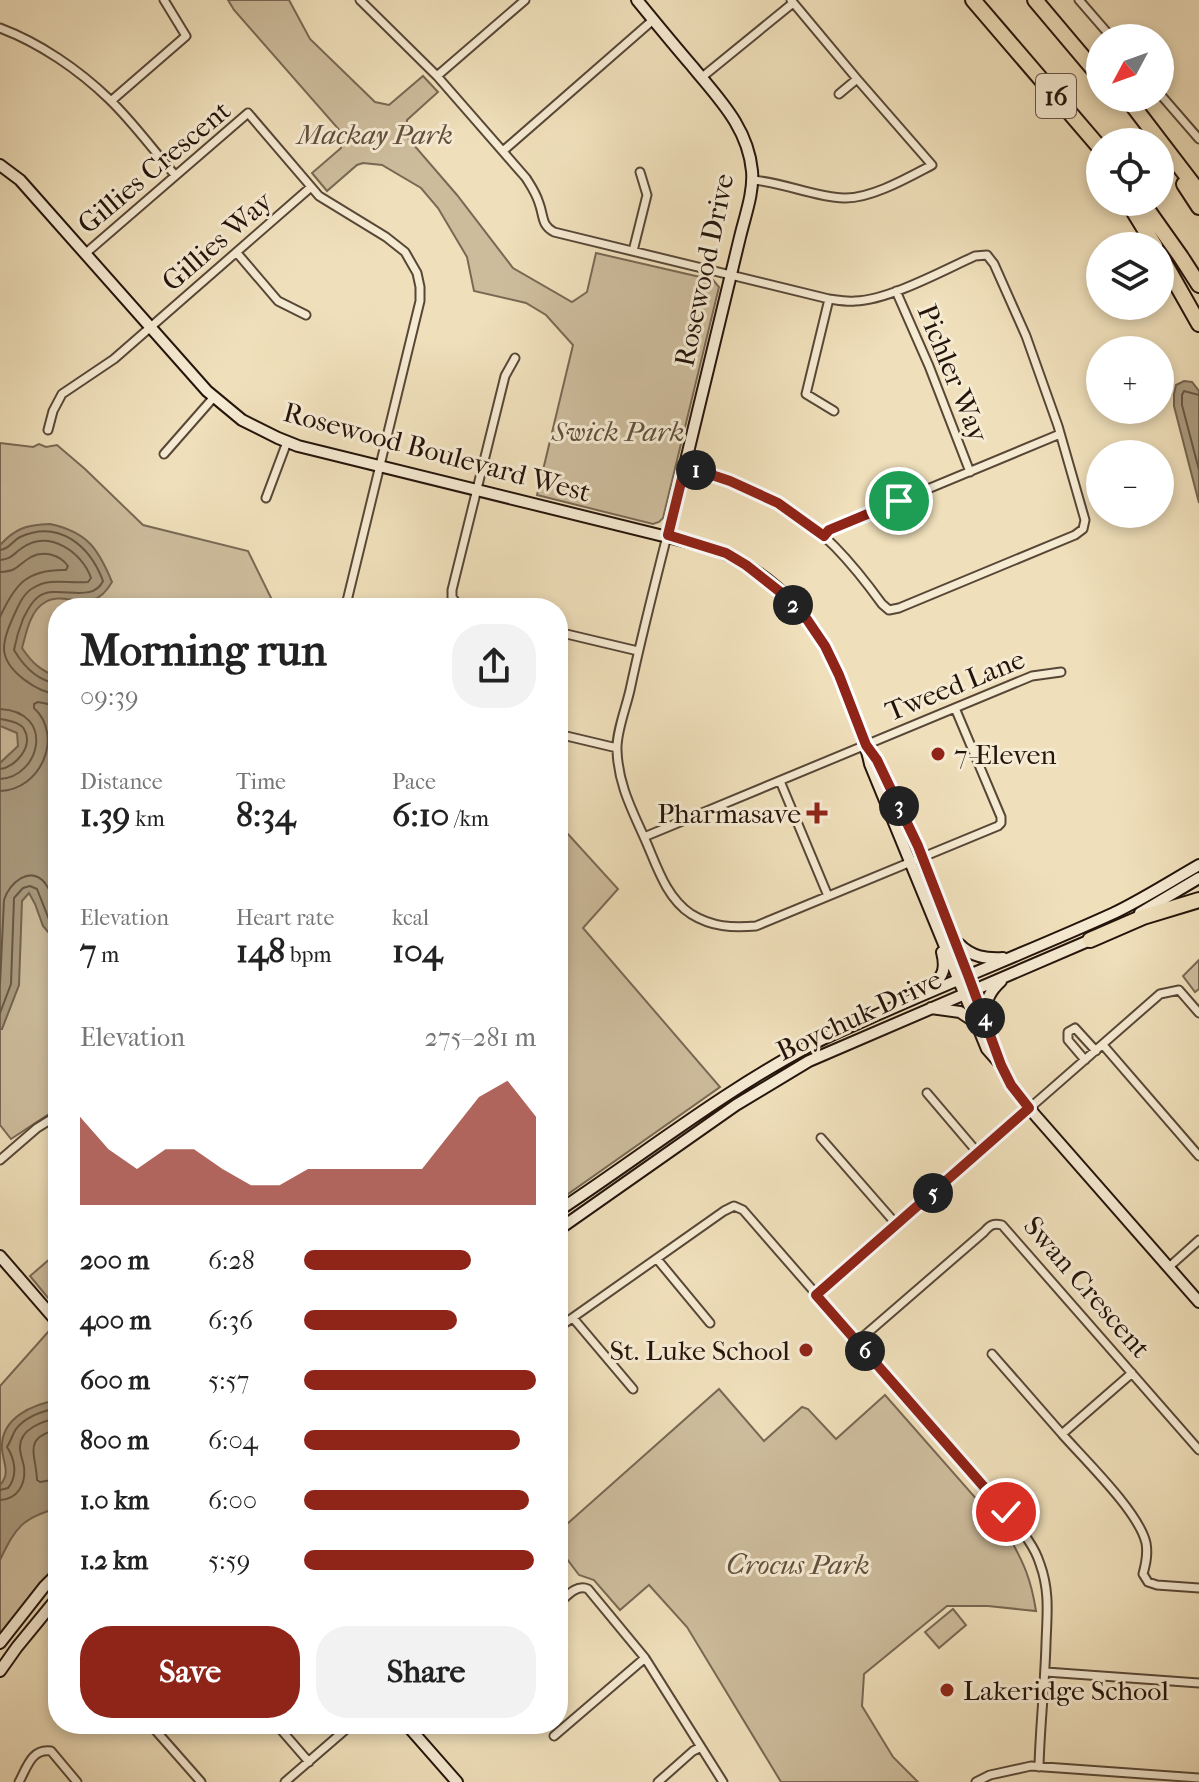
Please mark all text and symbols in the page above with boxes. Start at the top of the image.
north arrow [1086,24,1174,112]
map controls [1086,24,1174,528]
road number: 16 [1036,74,1076,118]
street label: Gillies Crescent [71,94,237,240]
park label: Mackay Park [295,118,453,151]
button: locate [1086,128,1174,216]
street label: Rosewood Drive [667,170,741,369]
street label: Gillies Way [155,184,280,298]
button: layers [1086,232,1174,320]
street label: Pichler Way [911,300,996,448]
button: + [1086,336,1174,424]
street label: Rosewood Boulevard West [280,395,594,509]
park label: Swick Park [551,415,684,448]
button: − [1086,440,1174,528]
pin: 1 [676,450,716,490]
text: 1 [692,457,700,483]
pin [865,467,933,535]
icon: arrive [877,479,921,523]
pin: 2 [773,585,813,625]
text: 2 [787,592,799,618]
button: share [452,624,536,708]
text: Morning run [80,625,327,676]
street label: Tweed Lane [880,642,1030,728]
text: 09:39 [80,681,139,712]
place label: 7-Eleven [954,738,1057,771]
marker: 7-Eleven [929,745,947,763]
text: Distance [80,769,163,795]
text: Time [236,769,286,795]
text: Pace [392,769,436,795]
pin: 3 [879,786,919,826]
text: 3 [894,793,904,819]
text: 1.39 [80,795,130,835]
text: 8:34 [236,795,295,835]
text: 6:10 [392,795,449,835]
place label: Pharmasave [657,797,801,830]
marker: Pharmasave [808,804,826,822]
text: km [130,806,165,832]
text: /km [449,806,489,832]
text: Elevation [80,905,169,931]
text: Heart rate [236,905,335,931]
text: kcal [392,905,429,931]
text: 7 [80,931,96,971]
text: 148 [236,931,285,971]
text: 104 [392,931,442,971]
text: m [96,942,119,968]
text: bpm [285,942,332,968]
street label: Boychuk Drive [771,962,947,1068]
pin: 4 [965,998,1005,1038]
text: 4 [979,1005,992,1031]
text: Elevation [80,1022,185,1053]
text: 275–281 m [425,1022,536,1053]
pin: 5 [913,1173,953,1213]
text: 5 [928,1180,938,1206]
street label: Swan Crescent [1017,1210,1157,1364]
text: 200 m [80,1245,149,1276]
text: 6:28 [208,1245,255,1276]
text: 400 m [80,1305,151,1336]
text: 6:36 [208,1305,253,1336]
pin: 6 [845,1331,885,1371]
place label: St. Luke School [609,1334,790,1367]
text: 6 [859,1338,871,1364]
marker: St. Luke School [797,1341,815,1359]
text: 600 m [80,1365,150,1396]
text: 5:57 [208,1365,249,1396]
text: 800 m [80,1425,149,1456]
text: 6:04 [208,1425,258,1456]
pin [972,1478,1040,1546]
text: 1.0 km [80,1485,149,1516]
text: 6:00 [208,1485,257,1516]
icon: check [984,1490,1028,1534]
text: 1.2 km [80,1545,148,1576]
text: 5:59 [208,1545,250,1576]
park label: Crocus Park [726,1548,870,1581]
button: Save [80,1626,300,1718]
button: Share [316,1626,536,1718]
place label: Lakeridge School [963,1674,1169,1707]
marker: Lakeridge School [938,1681,956,1699]

